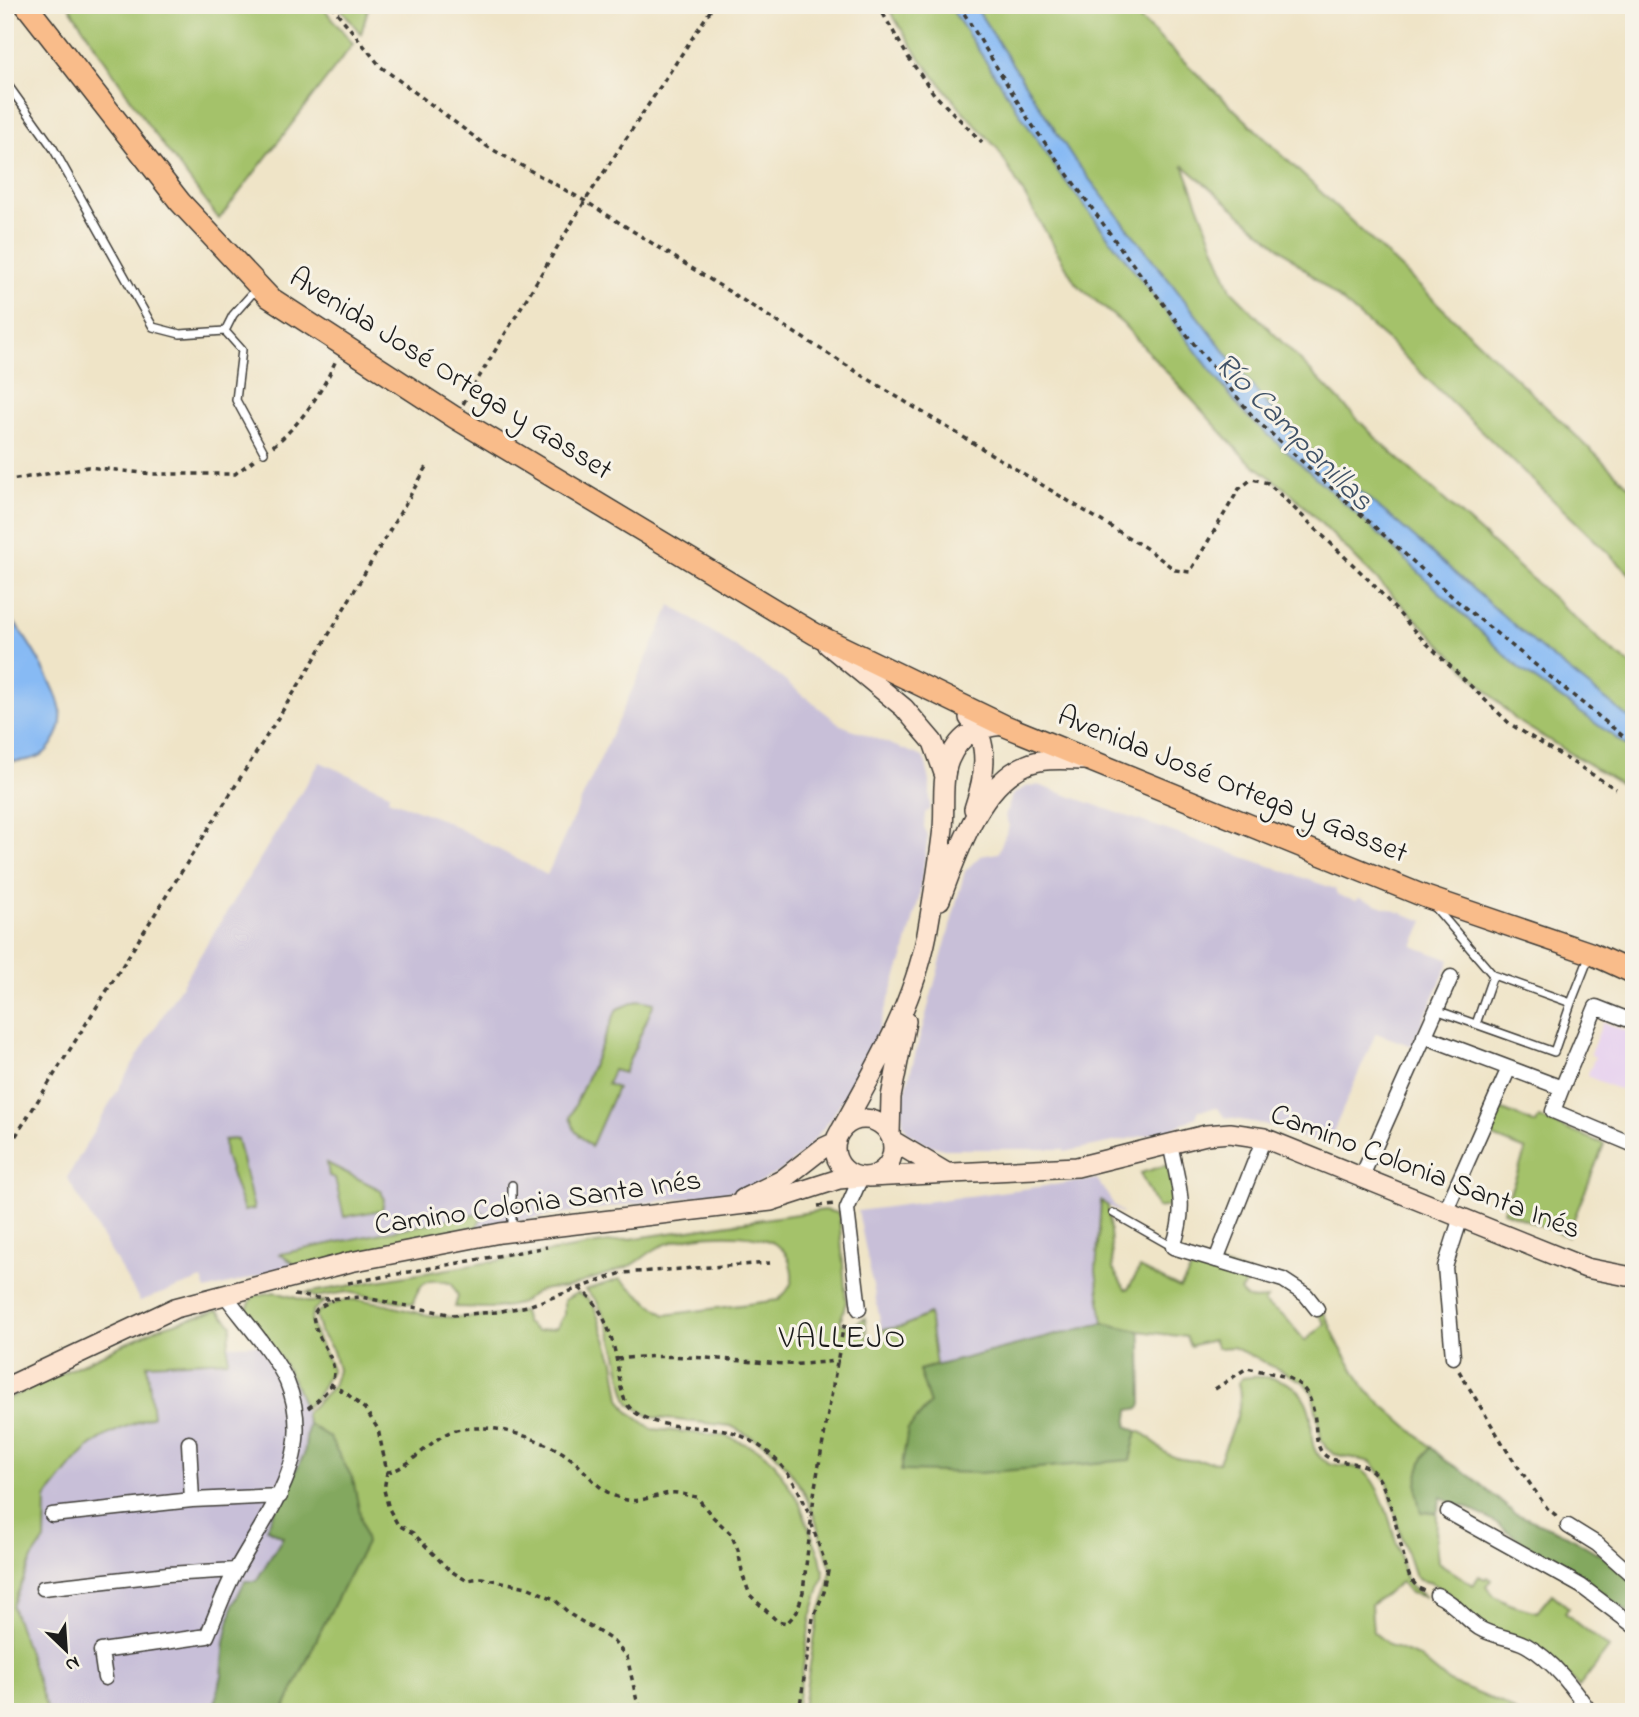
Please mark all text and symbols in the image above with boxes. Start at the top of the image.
street label: Avenida José Ortega y Gasset [280,257,620,493]
water label: Río Campanillas [1203,343,1384,524]
street label: Avenida José Ortega y Gasset [1050,695,1414,877]
street label: Camino Colonia Santa Inés [1263,1093,1587,1253]
street label: Camino Colonia Santa Inés [372,1159,704,1249]
district label: VALLEJO [778,1316,907,1363]
north arrow [32,1616,102,1686]
text: N [60,1648,84,1678]

